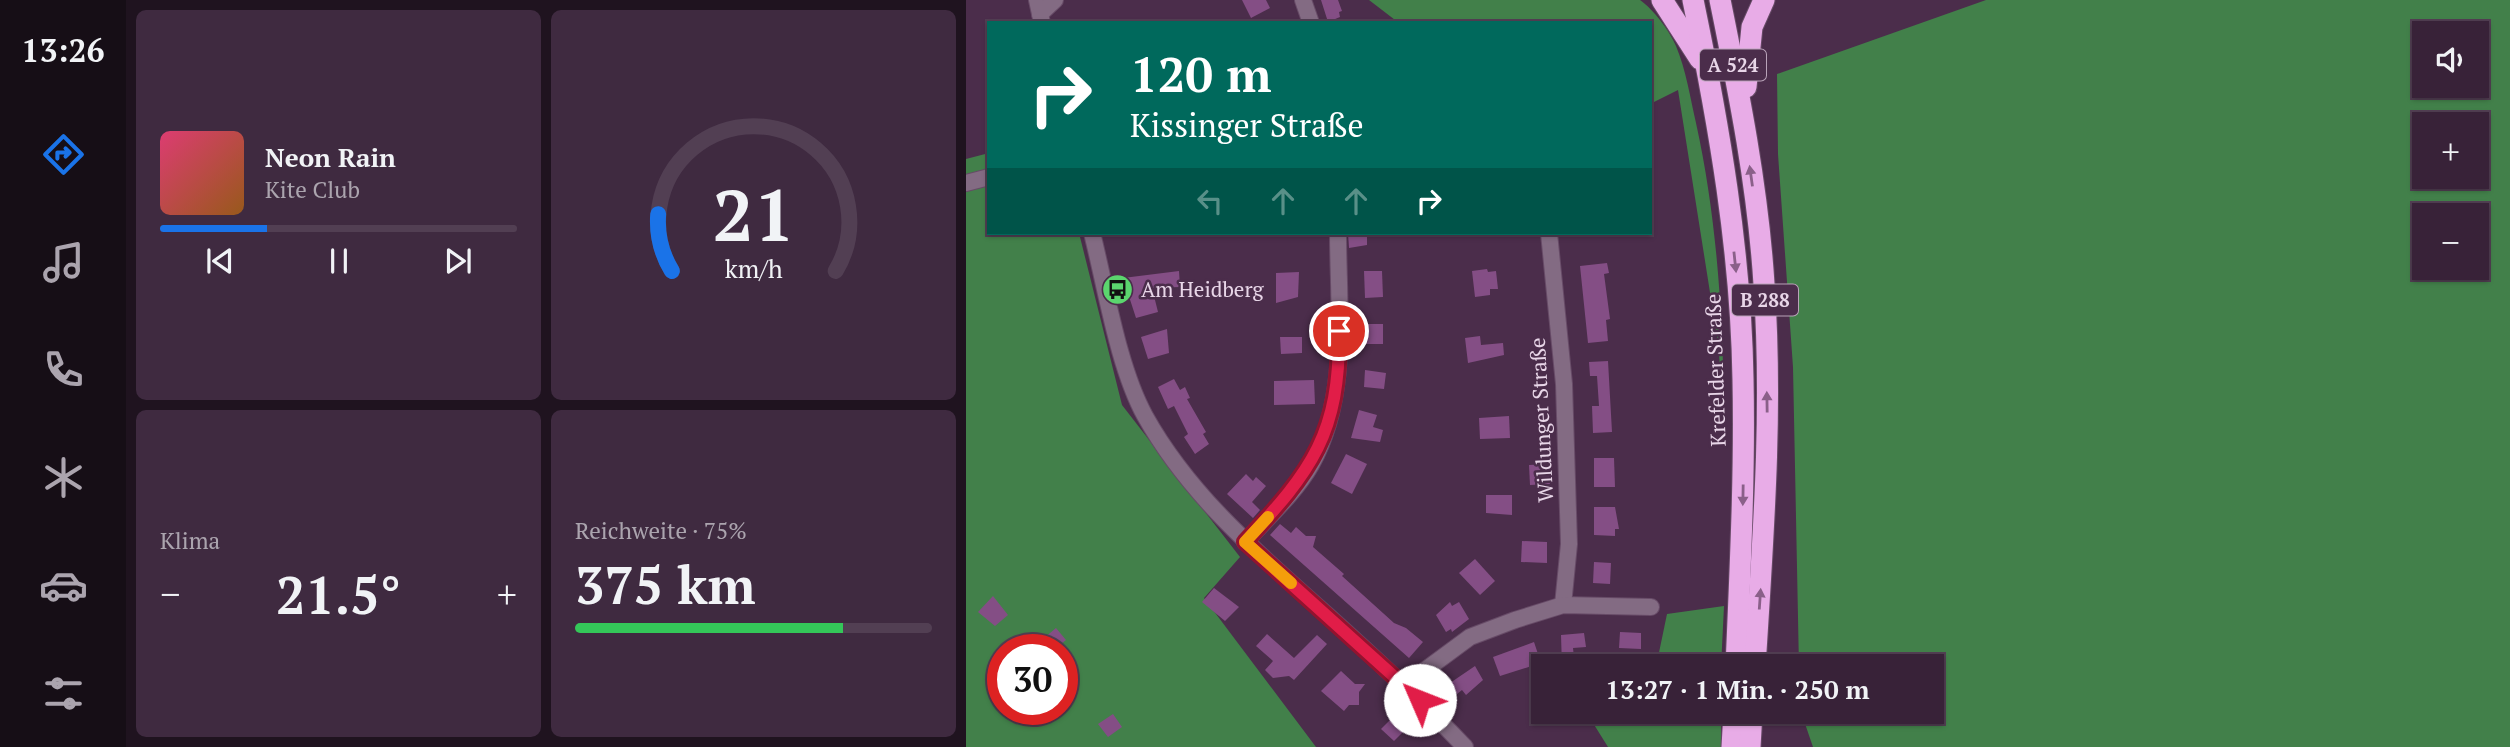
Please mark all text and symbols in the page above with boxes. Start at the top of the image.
map controls [2412,21,2489,280]
button: sound [2412,21,2489,98]
text: 13:26 [21,29,105,71]
text: 120 m [1130,41,1272,106]
icon: right [1015,49,1106,140]
road number: A 524 [1700,50,1766,80]
text: Kissinger Straße [1130,104,1364,146]
button: + [2412,112,2489,189]
icon: directions [39,130,88,179]
text: Neon Rain [265,140,396,174]
one-way arrow [1746,165,1757,187]
text: 21 [712,166,795,263]
text: Kite Club [265,174,360,205]
icon: left [1191,182,1229,220]
icon: ahead [1264,182,1302,220]
icon: ahead [1337,182,1375,220]
icon: right [1410,182,1448,220]
button: − [2412,203,2489,280]
icon: music [39,238,88,287]
icon: previous [201,242,239,280]
icon: pause [320,242,358,280]
icon: next [439,242,477,280]
one-way arrow [1729,251,1740,273]
text: km/h [725,252,783,285]
bus stop icon: Am Heidberg [1101,273,1135,307]
place label: Am Heidberg [1141,275,1264,303]
road number: B 288 [1732,284,1798,316]
street label: Krefelder Straße [1698,293,1732,447]
pin [1309,301,1369,361]
icon: arrive [1320,312,1358,350]
street label: Wildunger Straße [1523,337,1559,503]
icon: phone [39,345,88,394]
one-way arrow [1762,391,1773,413]
icon: climate [39,453,88,502]
one-way arrow [1737,484,1748,506]
text: Reichweite · 75% [575,515,747,546]
text: Klima [160,525,220,556]
text: 375 km [575,550,756,619]
text: 21.5° [276,560,401,629]
icon: car [39,561,88,610]
text: − [160,569,180,619]
text: + [497,569,517,619]
one-way arrow [1754,587,1765,609]
speed limit sign: 30 [987,634,1078,725]
position arrow [1383,663,1457,737]
icon: filters [39,669,88,718]
text: 13:27 · 1 Min. · 250 m [1605,672,1870,706]

